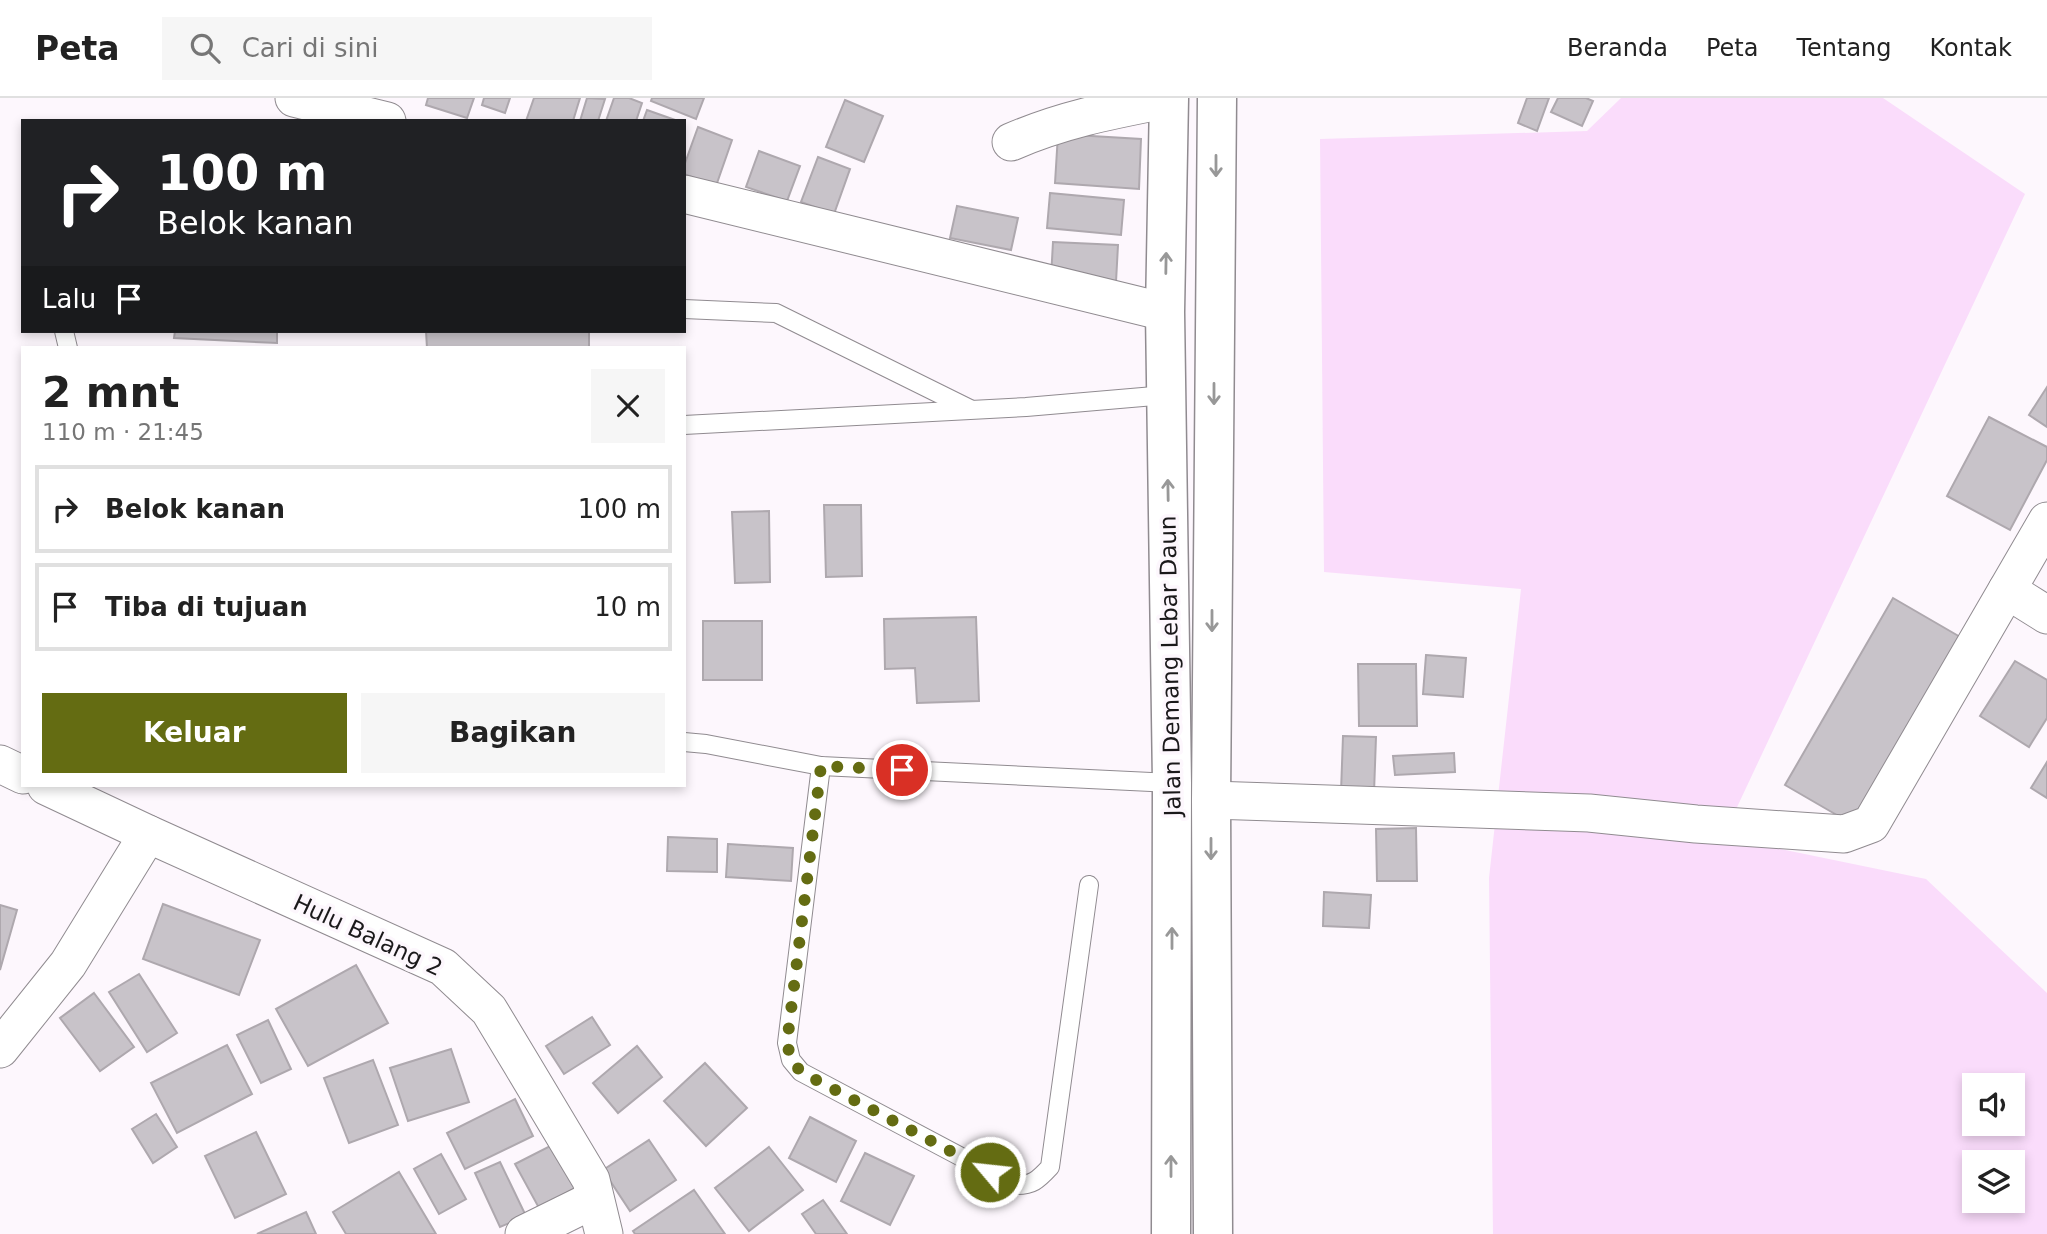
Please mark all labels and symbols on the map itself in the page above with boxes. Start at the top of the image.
one-way arrow [1209,154,1223,177]
one-way arrow [1159,252,1173,275]
one-way arrow [1207,382,1221,405]
one-way arrow [1161,479,1175,502]
street label: Jalan Demang Lebar Daun [1154,515,1186,819]
one-way arrow [1206,609,1219,632]
pin [872,740,932,800]
one-way arrow [1204,837,1218,860]
street label: Hulu Balang 2 [289,889,447,981]
one-way arrow [1165,927,1179,950]
position arrow [953,1135,1027,1209]
one-way arrow [1164,1155,1178,1178]

